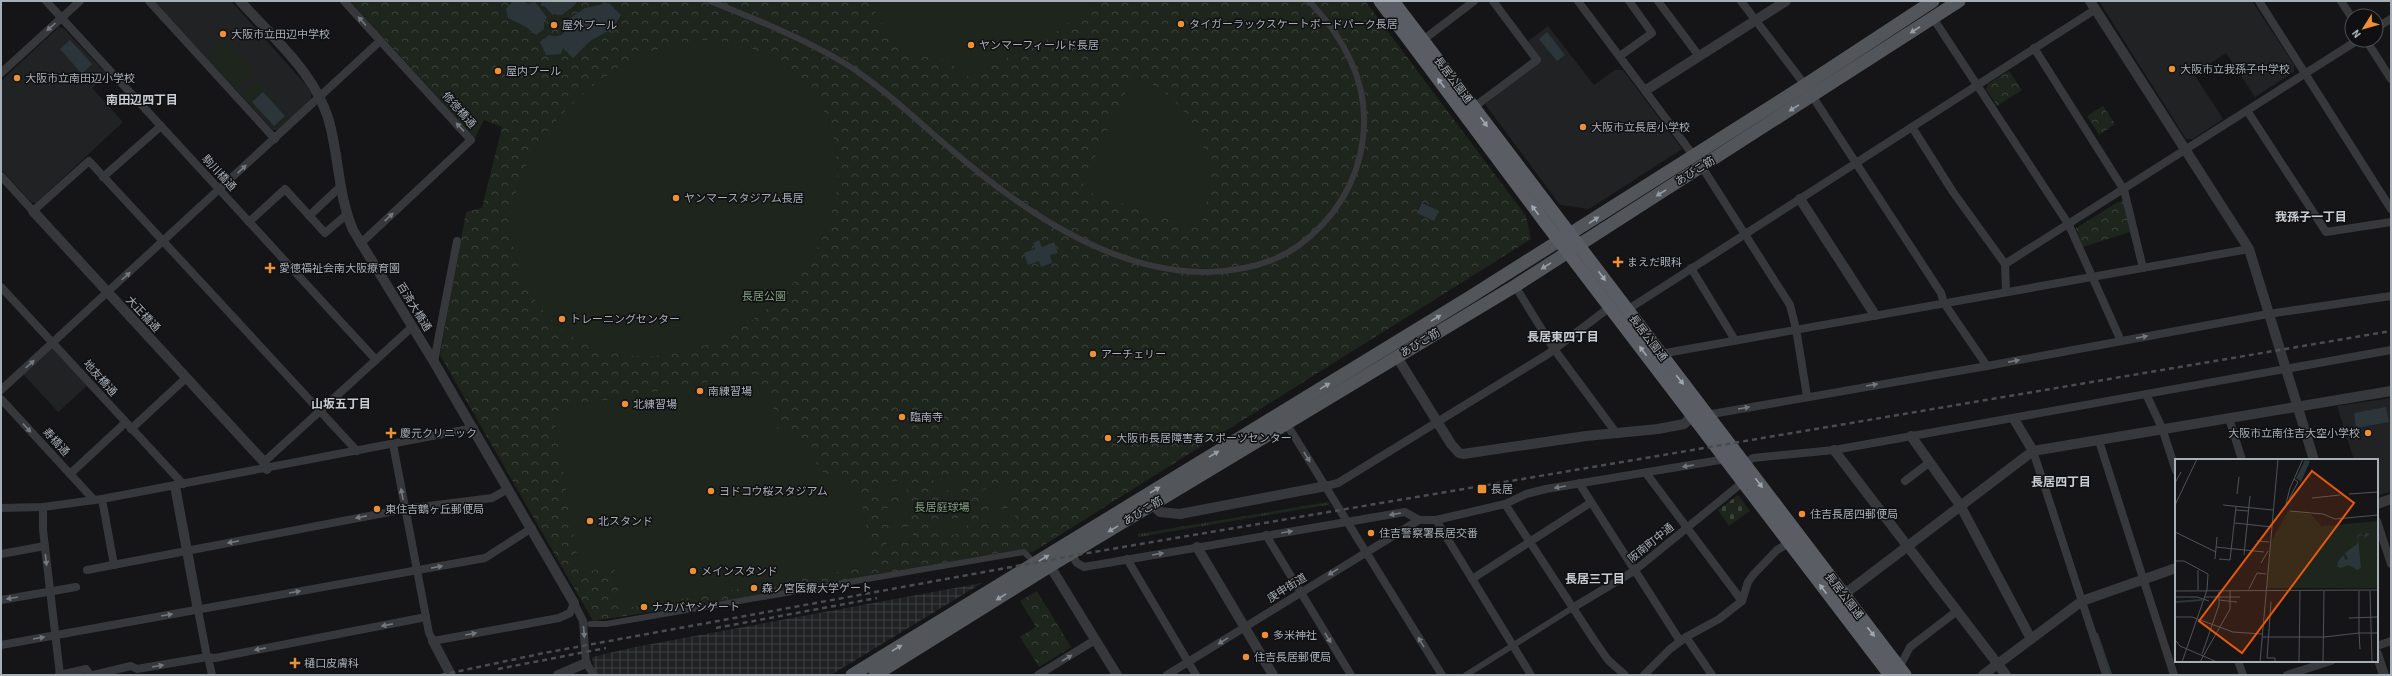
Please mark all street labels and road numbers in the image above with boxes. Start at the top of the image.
street label: 長居公園通 [1430,54,1476,106]
street label: 修徳橋通 [439,89,479,131]
street label: 駒川橋通 [199,152,239,194]
street label: あびこ筋 [1672,153,1718,189]
street label: 百済大橋通 [393,280,435,334]
street label: 大正橋通 [123,293,163,335]
street label: 長居公園通 [1625,312,1671,364]
street label: あびこ筋 [1397,325,1443,361]
street label: 地友橋通 [80,357,120,399]
street label: 寿橋通 [39,425,73,459]
street label: あびこ筋 [1120,493,1166,529]
street label: 阪南町中通 [1625,520,1677,566]
street label: 庚申街道 [1264,570,1310,606]
street label: 長居公園通 [1821,570,1867,622]

